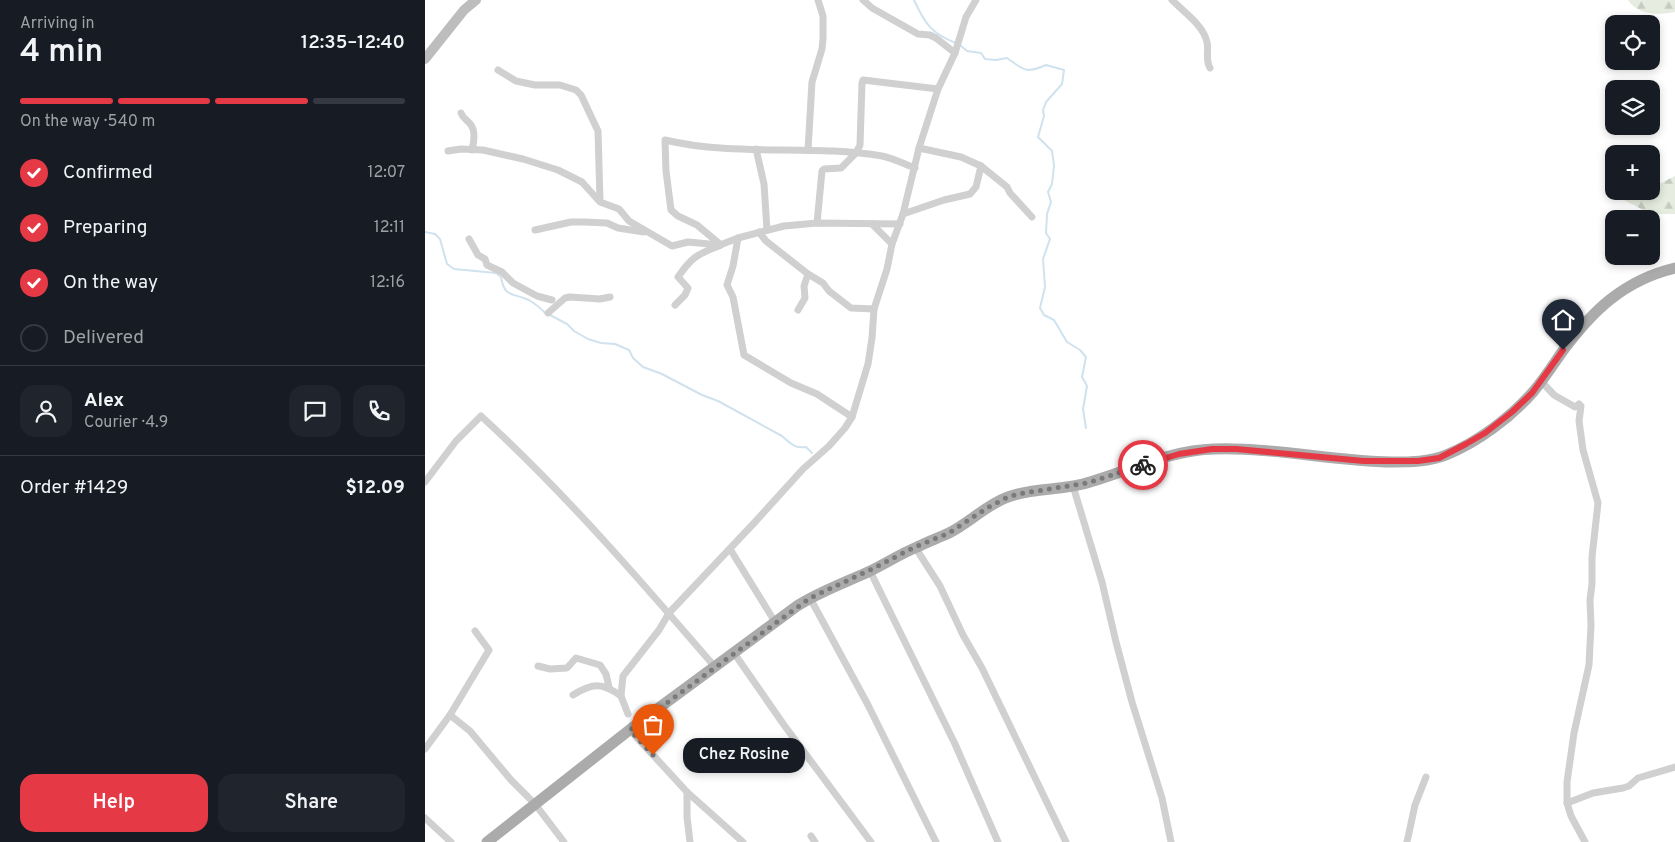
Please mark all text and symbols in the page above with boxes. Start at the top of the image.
text: Arriving in [20,14,95,34]
map controls [1605,15,1660,265]
button: locate [1605,15,1660,70]
text: 12:35–12:40 [301,31,405,55]
text: 4 min [20,33,103,73]
button: layers [1605,80,1660,135]
text: On the way · 540 m [20,112,155,132]
button: + [1605,145,1660,200]
icon: check [20,159,48,187]
text: Confirmed [63,161,153,185]
text: 12:07 [367,163,405,183]
button: − [1605,210,1660,265]
icon: check [20,214,48,242]
text: Preparing [63,216,147,240]
text: 12:11 [374,218,405,238]
icon: check [20,269,48,297]
text: On the way [63,271,158,295]
text: 12:16 [370,273,405,293]
pin [1542,299,1584,350]
icon: home [1549,306,1577,334]
text: Delivered [63,326,144,350]
button: person [20,385,72,437]
button: chat [289,385,341,437]
button: phone [353,385,405,437]
text: Alex [84,389,124,413]
text: Courier · 4.9 [84,413,168,433]
courier [1118,440,1168,490]
icon: bike [1129,451,1157,479]
text: Order #1429 [20,476,128,500]
text: $12.09 [346,476,405,500]
pin [632,704,674,755]
icon: bag [639,711,667,739]
callout: Chez Rosine [683,738,805,772]
text: Chez Rosine [699,745,789,765]
button: Help [20,774,208,832]
button: Share [218,774,405,832]

